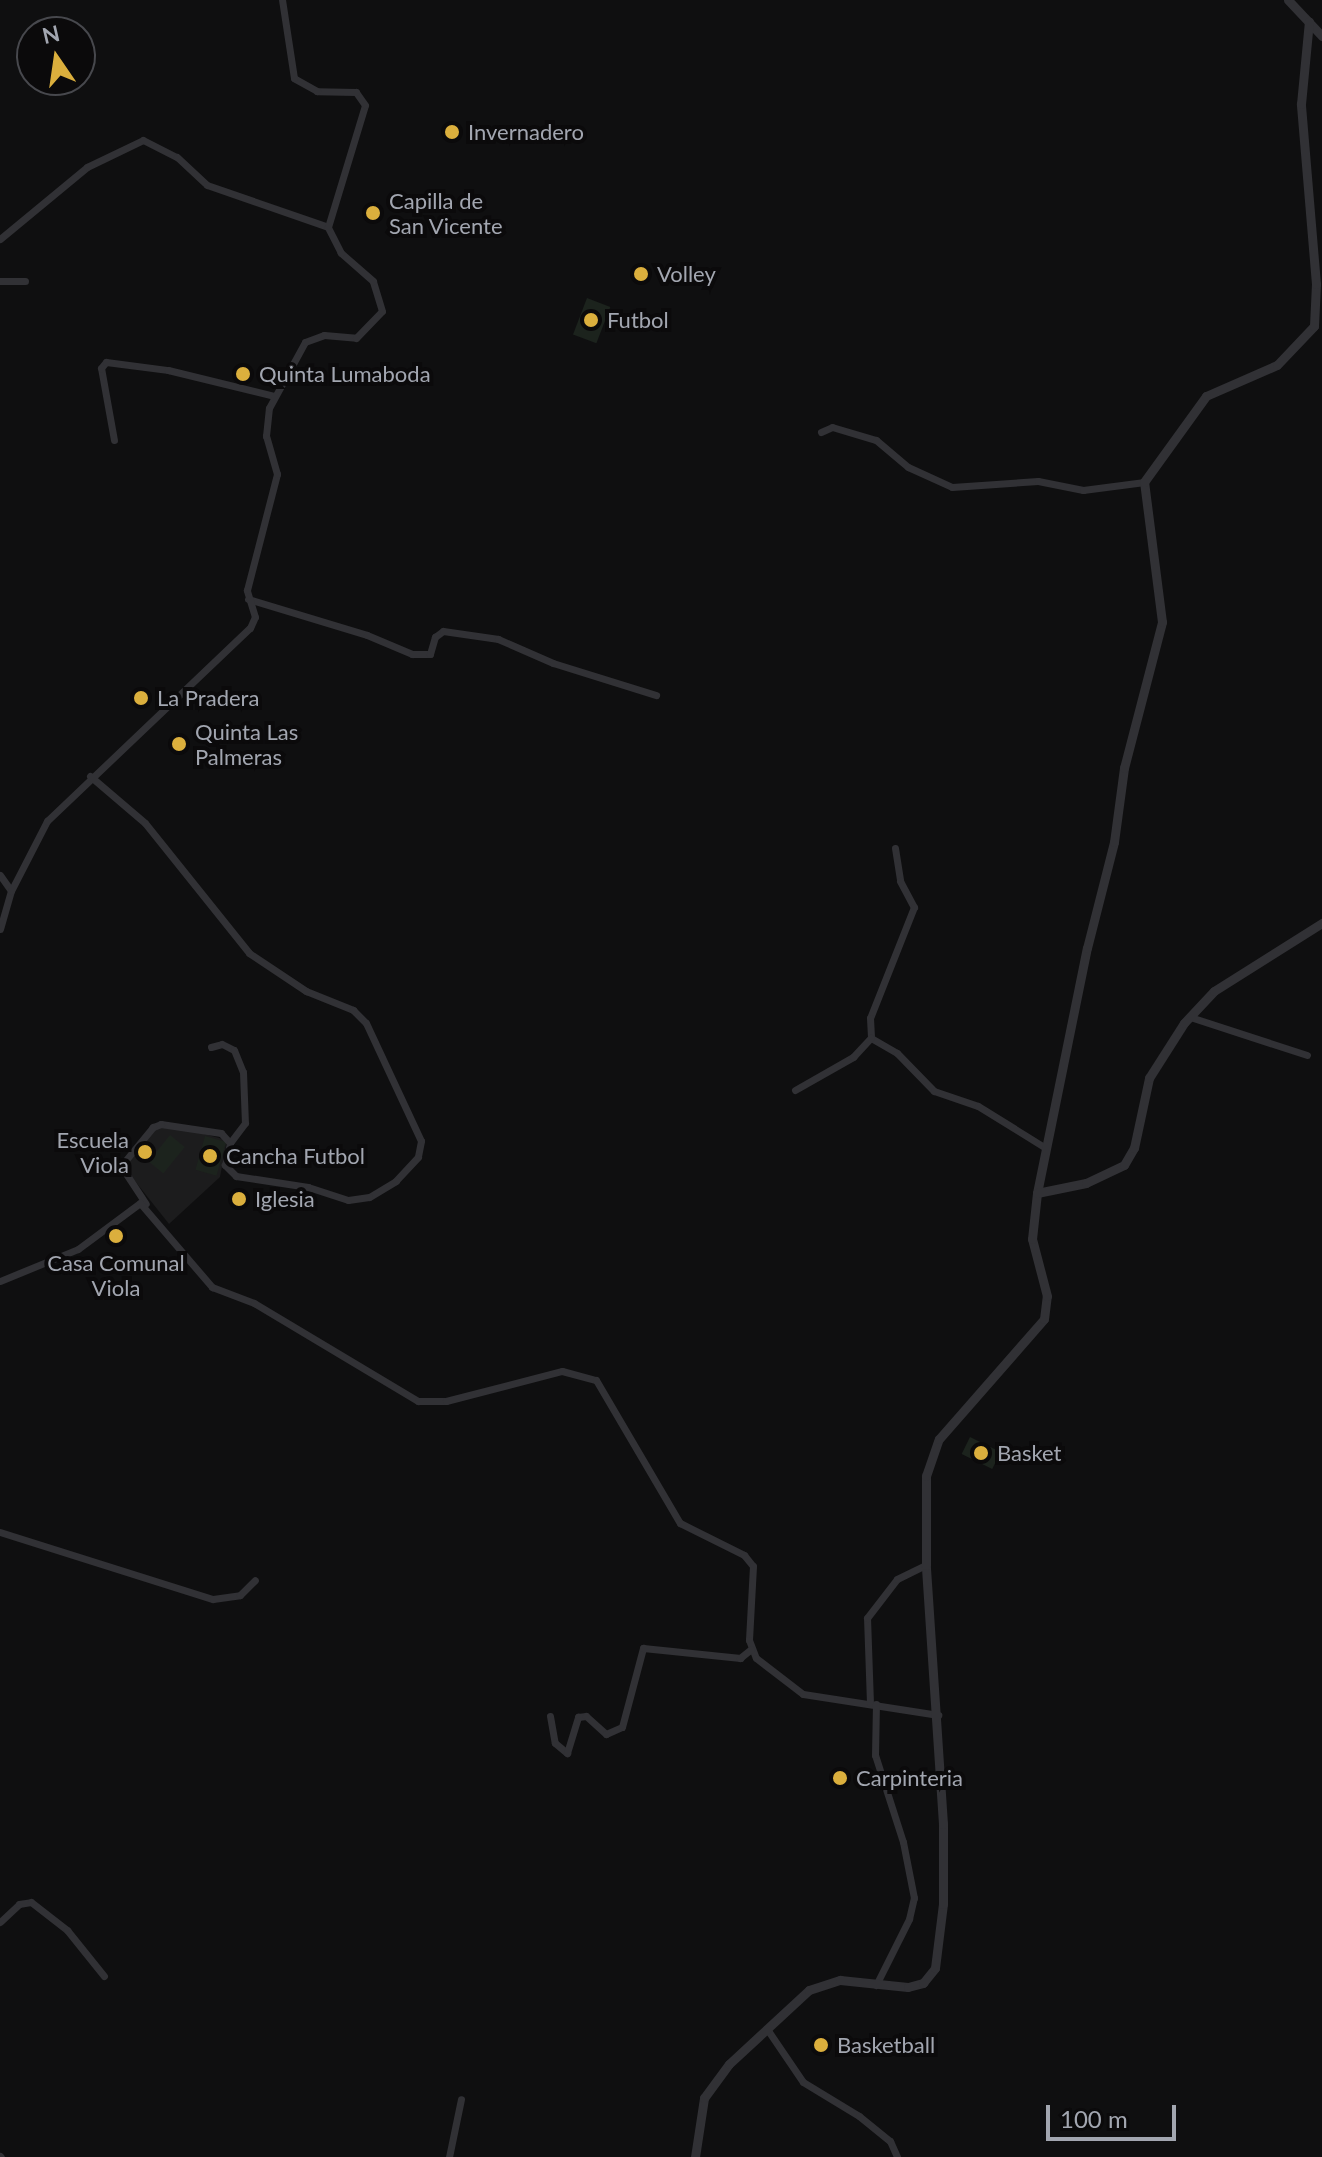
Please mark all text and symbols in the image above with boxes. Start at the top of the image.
north arrow [16,16,96,96]
text: N [40,19,62,49]
place label: Invernadero [468,119,584,145]
marker: Invernadero [443,123,461,141]
place label: Capilla de San Vicente [389,187,503,238]
marker: Capilla de San Vicente [364,204,382,222]
place label: Volley [657,261,716,287]
marker: Volley [632,265,650,283]
place label: Futbol [607,307,669,333]
marker: Futbol [582,311,600,329]
place label: Quinta Lumaboda [259,361,431,387]
marker: Quinta Lumaboda [234,365,252,383]
place label: La Pradera [157,685,259,711]
marker: La Pradera [132,689,150,707]
place label: Quinta Las Palmeras [195,718,298,770]
marker: Quinta Las Palmeras [170,735,188,753]
place label: Escuela Viola [56,1126,129,1178]
marker: Escuela Viola [136,1143,154,1161]
place label: Cancha Futbol [226,1143,365,1169]
marker: Cancha Futbol [201,1147,219,1165]
place label: Iglesia [255,1186,315,1212]
marker: Iglesia [230,1190,248,1208]
marker: Casa Comunal Viola [107,1227,125,1245]
place label: Casa Comunal Viola [47,1249,185,1300]
place label: Basket [997,1440,1061,1466]
marker: Basket [972,1444,990,1462]
place label: Carpinteria [856,1765,963,1791]
marker: Carpinteria [831,1769,849,1787]
place label: Basketball [837,2032,935,2058]
marker: Basketball [812,2036,830,2054]
scale bar [1050,2089,1180,2139]
text: 100 m [1060,2104,1128,2133]

